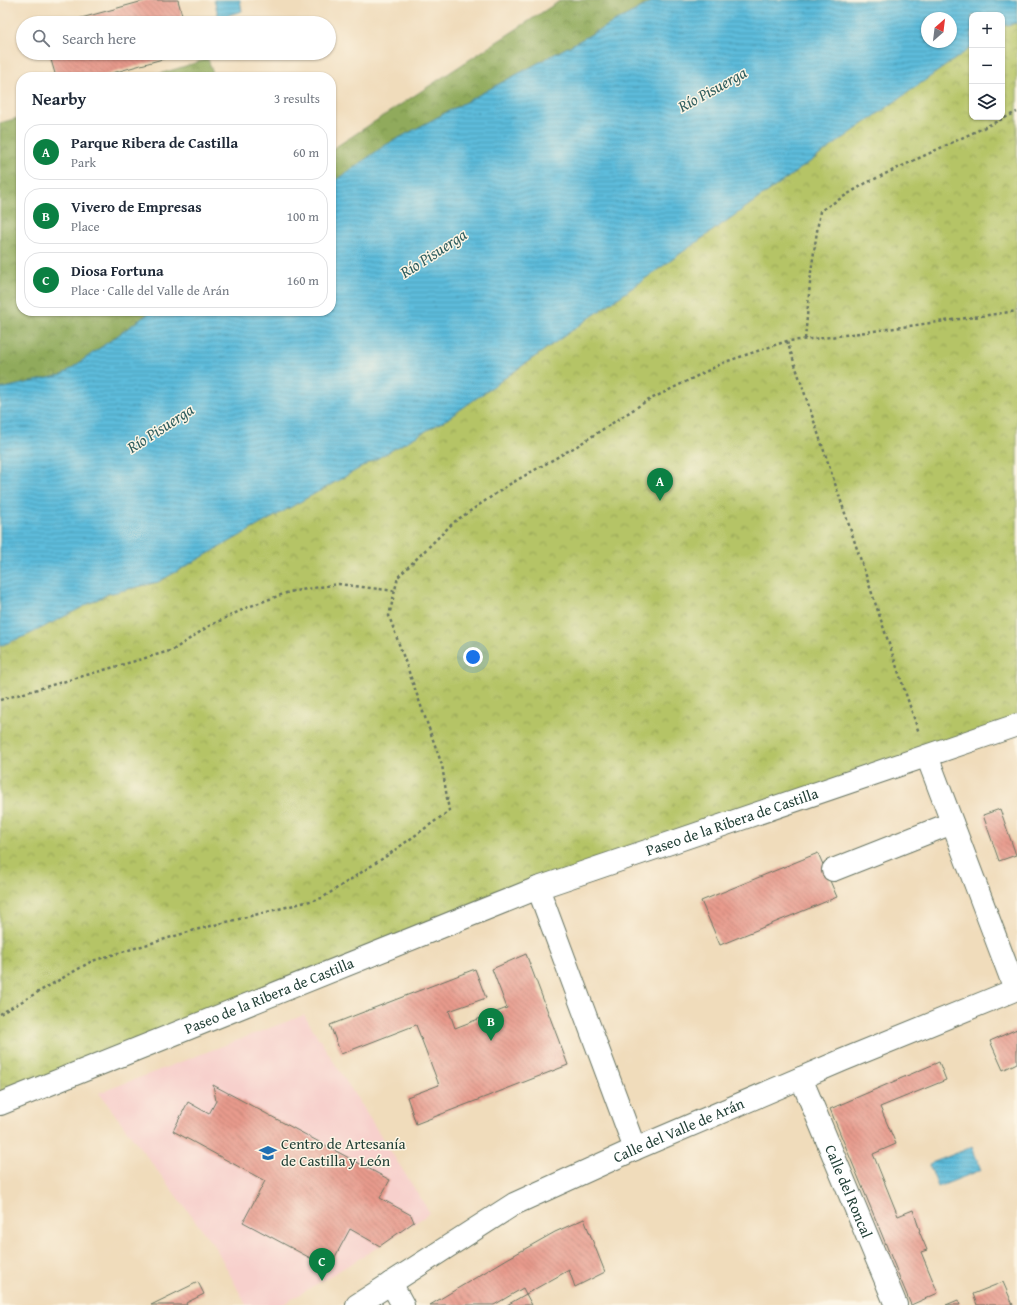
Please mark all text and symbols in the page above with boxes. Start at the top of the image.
north arrow [921,12,957,48]
map controls [969,12,1005,120]
button: + [969,12,1005,48]
search box [16,16,336,60]
icon: search [30,27,52,49]
text: Search here [62,28,136,49]
button: − [969,48,1005,84]
water label: Río Pisuerga [672,60,751,118]
button: layers [969,84,1005,120]
text: Nearby [32,86,86,111]
text: 3 results [274,89,320,108]
text: Parque Ribera de Castilla [71,132,238,153]
text: A [42,143,50,162]
text: 60 m [293,143,319,162]
text: Park [71,153,96,172]
text: Vivero de Empresas [71,196,202,217]
text: B [42,207,50,226]
text: 100 m [287,207,319,226]
text: Place [71,217,100,236]
water label: Río Pisuerga [394,222,472,284]
text: Diosa Fortuna [71,260,164,281]
text: C [42,271,50,290]
text: 160 m [287,271,319,290]
text: Place · Calle del Valle de Arán [71,281,229,300]
water label: Río Pisuerga [121,397,199,459]
pin: A [647,468,673,501]
your location [463,647,483,667]
street label: Paseo de la Ribera de Castilla [643,782,821,861]
street label: Paseo de la Ribera de Castilla [181,952,357,1039]
pin: B [478,1008,504,1041]
street label: Calle del Valle de Arán [610,1092,748,1168]
place label: Centro de Artesanía de Castilla y León [281,1133,406,1171]
street label: Calle del Roncal [820,1141,878,1241]
school or university icon: Centro de Artesanía de Castilla y León [258,1143,278,1163]
pin: C [309,1248,335,1281]

